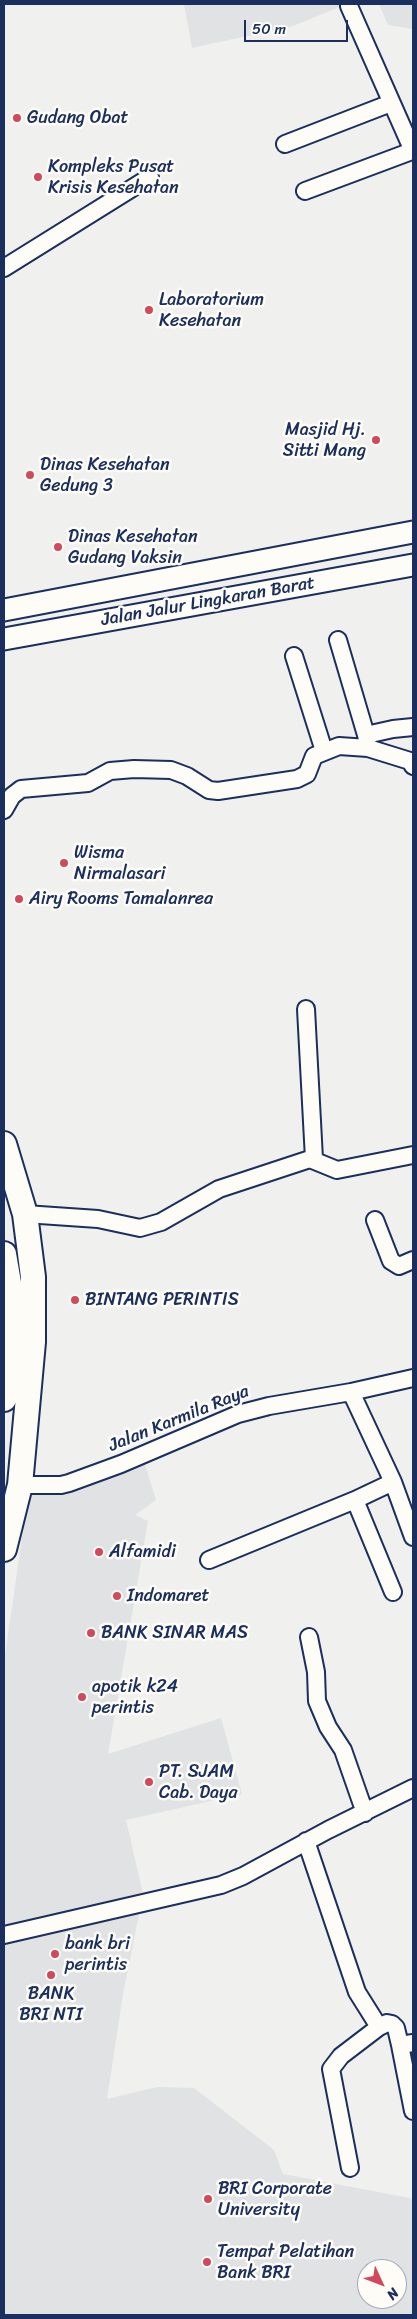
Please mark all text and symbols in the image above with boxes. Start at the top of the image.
scale bar [247,10,351,42]
text: 50 m [252,16,286,42]
place label: Gudang Obat [27,107,128,129]
marker: Gudang Obat [11,112,23,124]
place label: Kompleks Pusat Krisis Kesehatan [48,156,179,198]
marker: Kompleks Pusat Krisis Kesehatan [32,171,44,183]
place label: Laboratorium Kesehatan [159,289,264,332]
marker: Laboratorium Kesehatan [143,304,155,316]
place label: Masjid Hj. Sitti Mang [283,419,366,462]
marker: Masjid Hj. Sitti Mang [370,434,382,446]
place label: Dinas Kesehatan Gedung 3 [40,454,170,496]
marker: Dinas Kesehatan Gedung 3 [24,469,36,481]
place label: Dinas Kesehatan Gudang Vaksin [68,526,198,568]
marker: Dinas Kesehatan Gudang Vaksin [52,541,64,553]
street label: Jalan Jalur Lingkaran Barat [100,573,316,631]
place label: Wisma Nirmalasari [74,842,166,884]
marker: Wisma Nirmalasari [58,857,70,869]
place label: Airy Rooms Tamalanrea [29,888,213,910]
marker: Airy Rooms Tamalanrea [13,893,25,905]
place label: BINTANG PERINTIS [85,1289,239,1311]
marker: BINTANG PERINTIS [69,1294,81,1306]
street label: Jalan Karmila Raya [106,1381,252,1457]
place label: Alfamidi [109,1541,176,1563]
marker: Alfamidi [93,1546,105,1558]
place label: Indomaret [127,1585,209,1607]
marker: Indomaret [111,1590,123,1602]
place label: BANK SINAR MAS [101,1622,248,1644]
marker: BANK SINAR MAS [85,1627,97,1639]
place label: apotik k24 perintis [92,1676,178,1718]
marker: apotik k24 perintis [76,1691,88,1703]
place label: PT. SJAM Cab. Daya [159,1761,237,1804]
marker: PT. SJAM Cab. Daya [143,1776,155,1788]
place label: bank bri perintis [65,1933,130,1976]
marker: bank bri perintis [49,1948,61,1960]
marker: BANK BRI NTI [45,1969,57,1981]
place label: BANK BRI NTI [19,1983,83,2026]
place label: BRI Corporate University [218,2178,332,2220]
marker: BRI Corporate University [202,2193,214,2205]
place label: Tempat Pelatihan Bank BRI [217,2241,354,2284]
marker: Tempat Pelatihan Bank BRI [201,2256,213,2268]
north arrow [357,2259,407,2309]
text: N [380,2282,405,2306]

